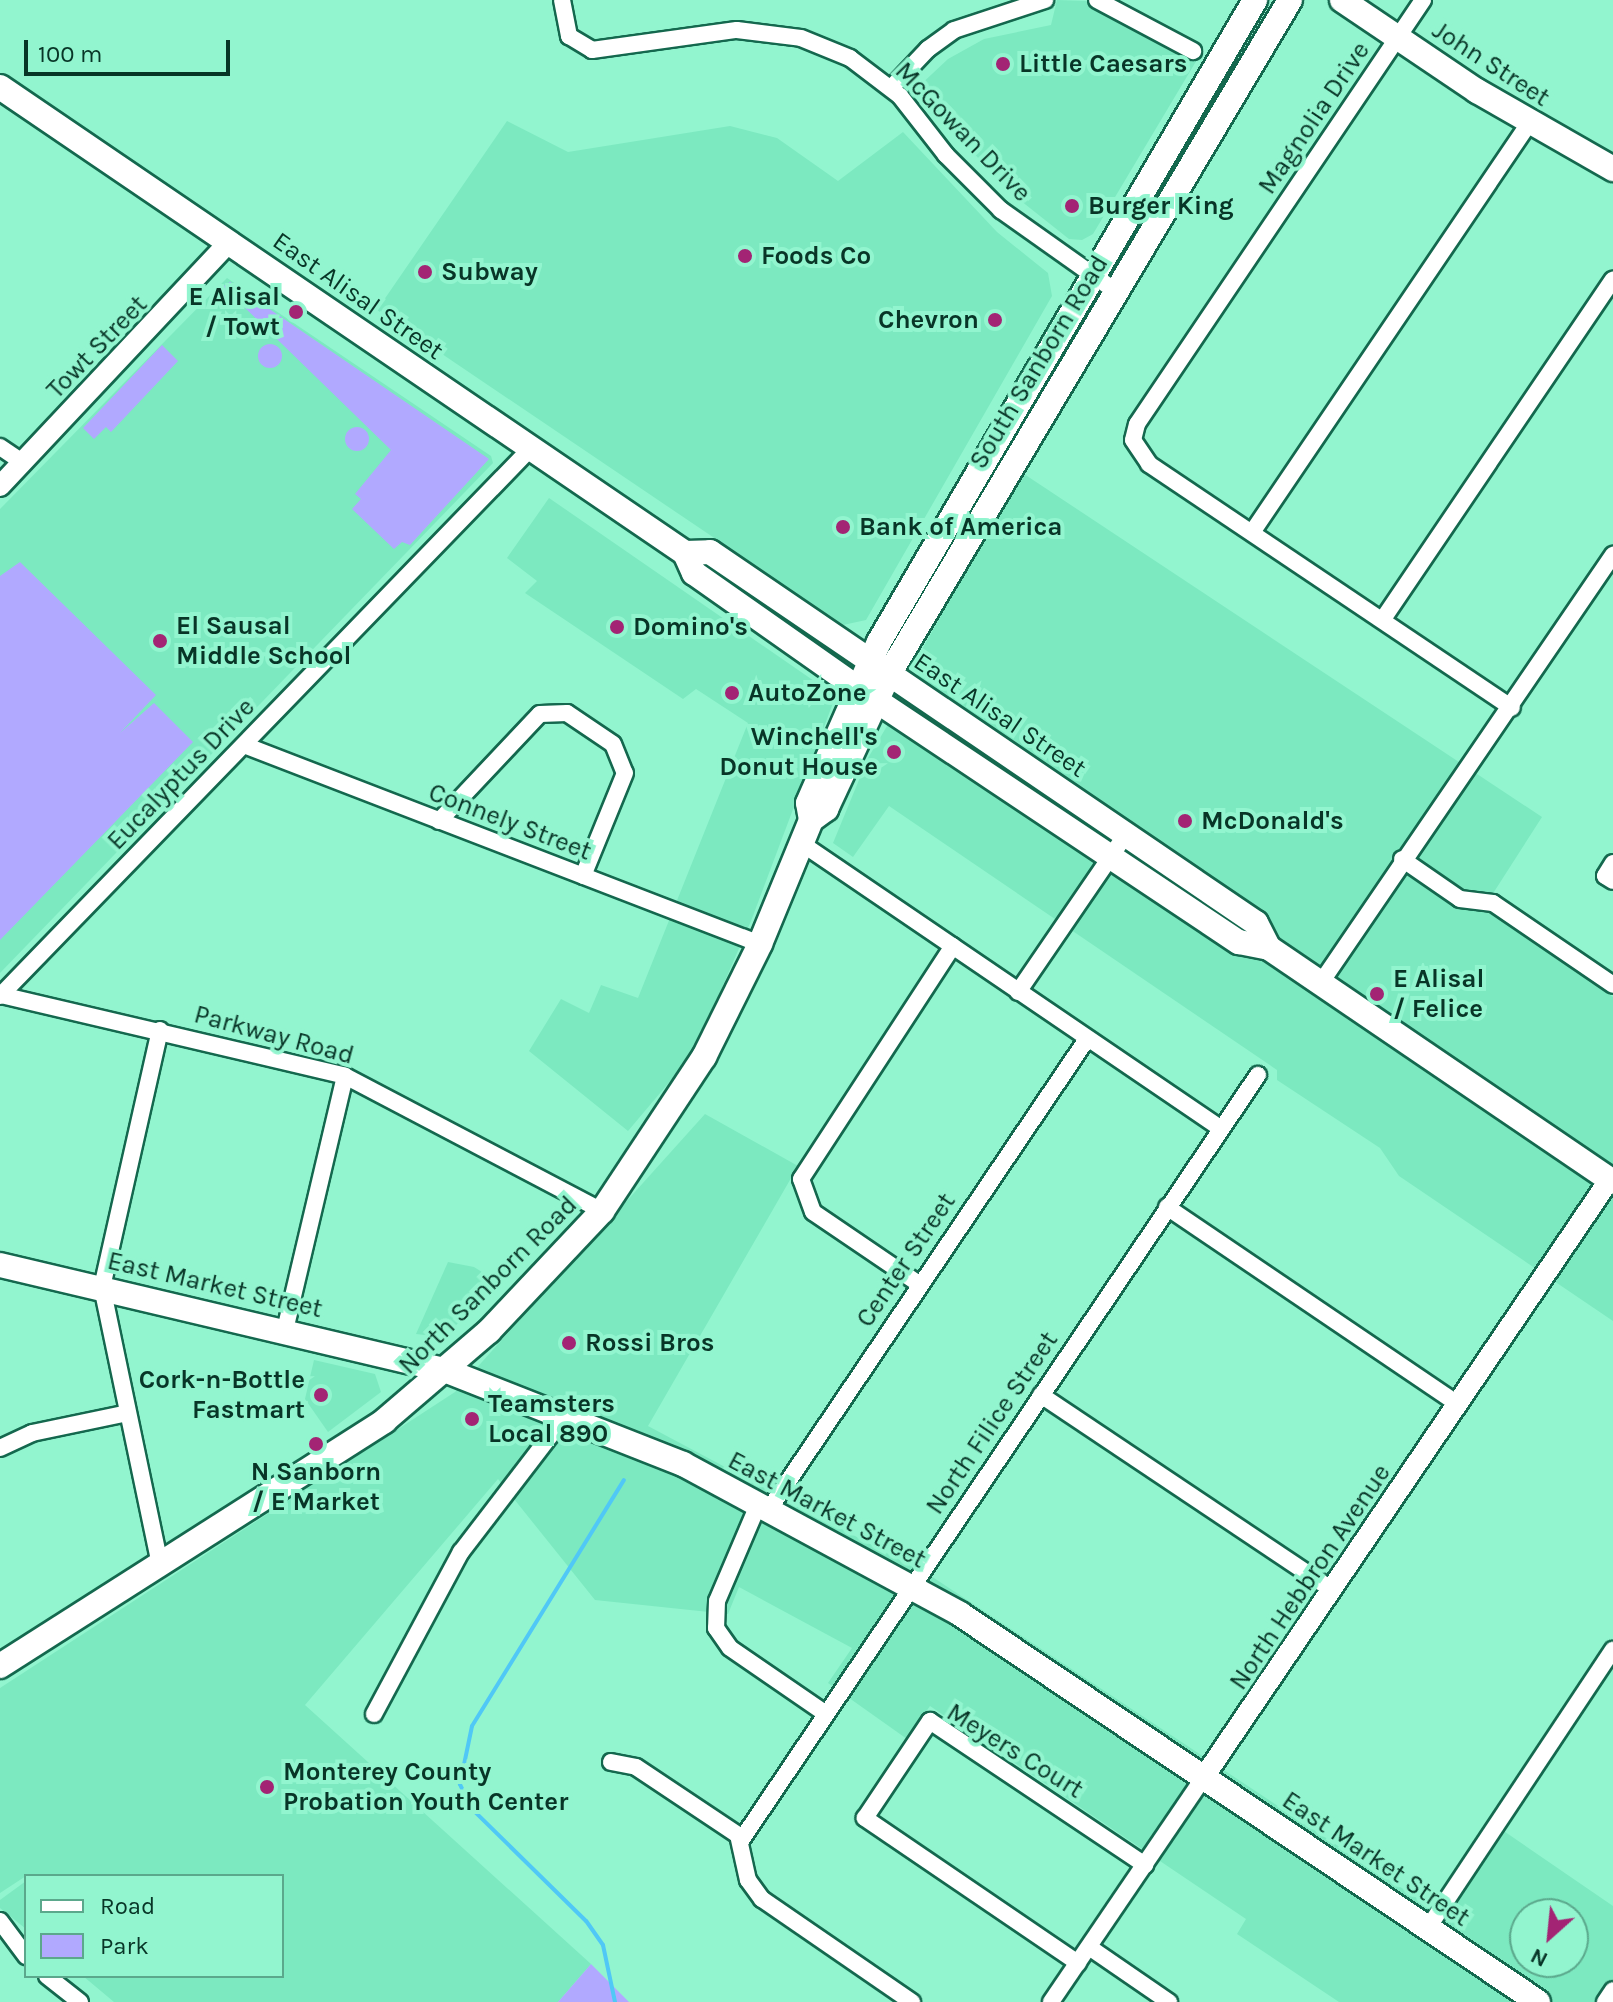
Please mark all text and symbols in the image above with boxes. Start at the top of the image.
street label: John Street [1426,15,1556,113]
scale bar [28,24,234,74]
street label: Magnolia Drive [1252,36,1376,200]
text: 100 m [38,40,103,68]
place label: Little Caesars [1019,48,1187,80]
marker: Little Caesars [994,55,1012,73]
street label: McGowan Drive [889,56,1037,208]
place label: Burger King [1088,190,1234,222]
marker: Burger King [1063,197,1081,215]
street label: East Alisal Street [267,225,449,367]
place label: Foods Co [761,240,871,272]
marker: Foods Co [736,247,754,265]
street label: South Sanborn Road [963,249,1115,475]
place label: Subway [441,256,538,288]
marker: Subway [416,263,434,281]
place label: E Alisal / Towt [189,281,280,342]
street label: Towt Street [40,289,154,405]
marker: E Alisal / Towt [287,303,305,321]
place label: Chevron [878,304,979,336]
marker: Chevron [986,311,1004,329]
place label: Bank of America [859,511,1062,543]
marker: Bank of America [834,518,852,536]
place label: El Sausal Middle School [176,610,351,672]
place label: Domino's [633,611,748,643]
marker: Domino's [608,618,626,636]
marker: El Sausal Middle School [151,632,169,650]
street label: East Alisal Street [908,646,1092,784]
place label: AutoZone [748,677,867,709]
marker: AutoZone [723,684,741,702]
street label: Eucalyptus Drive [101,692,261,856]
place label: Winchell's Donut House [719,721,878,782]
marker: Winchell's Donut House [885,743,903,761]
street label: Connely Street [424,777,596,867]
place label: McDonald's [1201,805,1344,837]
marker: McDonald's [1176,812,1194,830]
place label: E Alisal / Felice [1393,963,1484,1024]
marker: E Alisal / Felice [1368,985,1386,1003]
street label: Parkway Road [191,999,357,1071]
street label: Center Street [850,1187,962,1333]
street label: North Sanborn Road [392,1189,584,1381]
street label: East Market Street [105,1245,325,1325]
street label: North Filice Street [919,1326,1065,1520]
place label: Rossi Bros [585,1327,714,1359]
marker: Rossi Bros [560,1334,578,1352]
place label: Cork-n-Bottle Fastmart [139,1364,305,1426]
marker: Cork-n-Bottle Fastmart [312,1386,330,1404]
place label: Teamsters Local 890 [488,1388,615,1450]
marker: Teamsters Local 890 [463,1410,481,1428]
marker: N Sanborn / E Market [307,1435,325,1453]
street label: East Market Street [723,1445,931,1575]
place label: N Sanborn / E Market [251,1456,381,1518]
street label: North Hebbron Avenue [1223,1458,1397,1696]
street label: Meyers Court [941,1697,1089,1805]
place label: Monterey County Probation Youth Center [283,1756,568,1818]
marker: Monterey County Probation Youth Center [258,1778,276,1796]
street label: East Market Street [1276,1785,1476,1933]
legend [24,1874,284,1978]
text: Road [100,1892,155,1920]
north arrow [1509,1898,1589,1978]
text: Park [100,1932,149,1960]
text: N [1526,1942,1552,1973]

